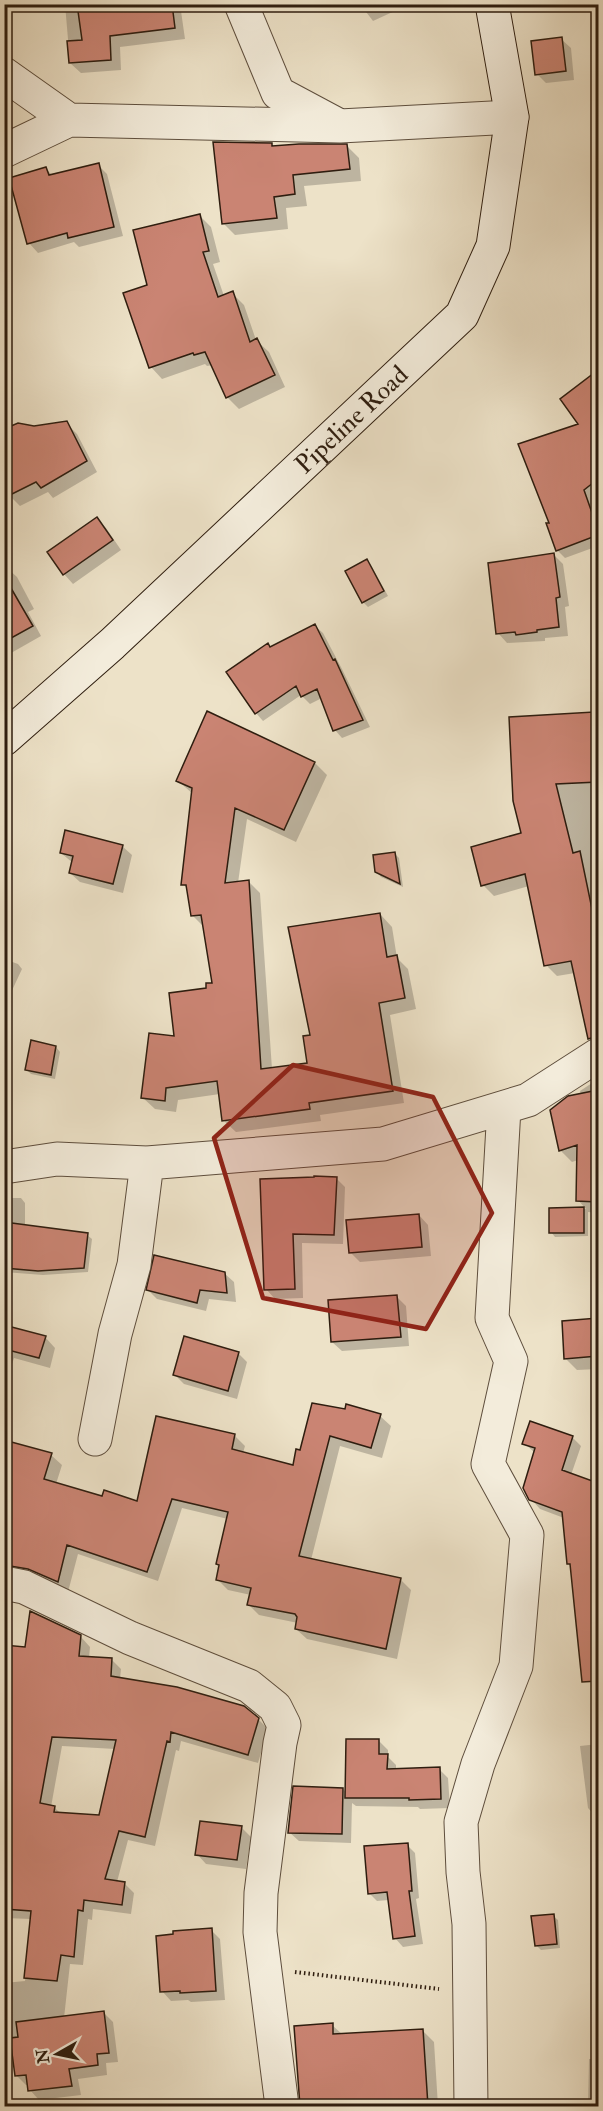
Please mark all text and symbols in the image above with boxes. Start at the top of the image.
street label: Pipeline Road [288,359,415,481]
north arrow [27,2024,87,2084]
text: N [32,2047,54,2066]

